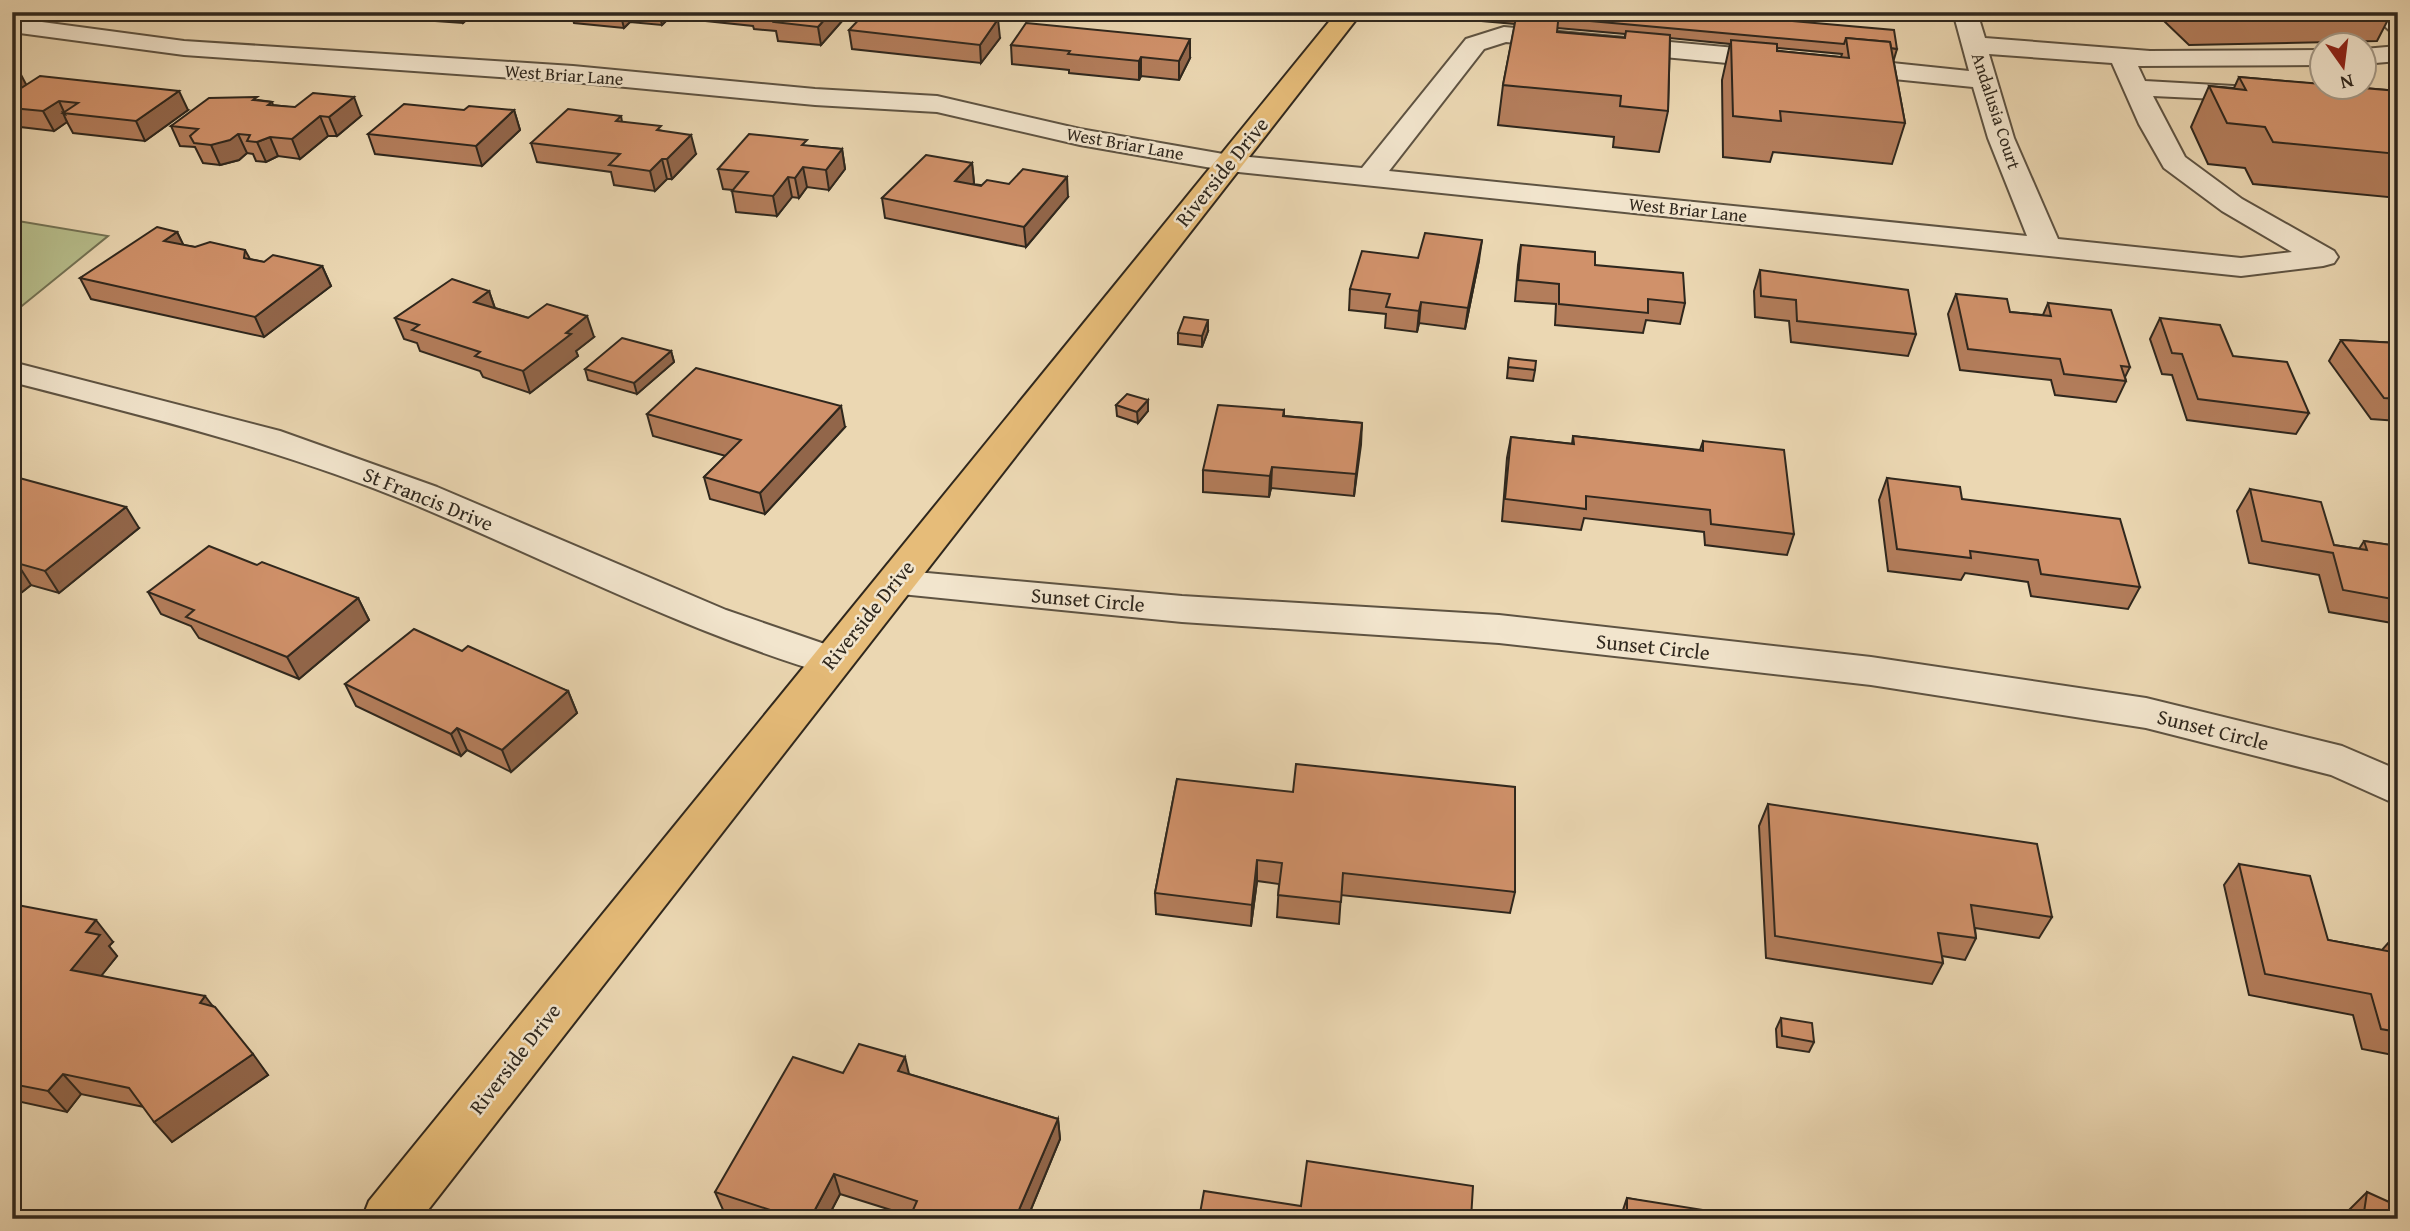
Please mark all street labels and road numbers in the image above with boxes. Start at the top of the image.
street label: Andalusia Court [1965,49,2028,173]
street label: West Briar Lane [504,57,624,92]
street label: Riverside Drive [1168,110,1276,233]
street label: West Briar Lane [1064,120,1186,167]
street label: West Briar Lane [1628,190,1749,229]
street label: St Francis Drive [358,458,498,539]
street label: Riverside Drive [814,553,922,676]
street label: Sunset Circle [1030,579,1146,620]
street label: Sunset Circle [1595,625,1712,668]
street label: Sunset Circle [2154,701,2272,758]
street label: Riverside Drive [461,996,568,1121]

